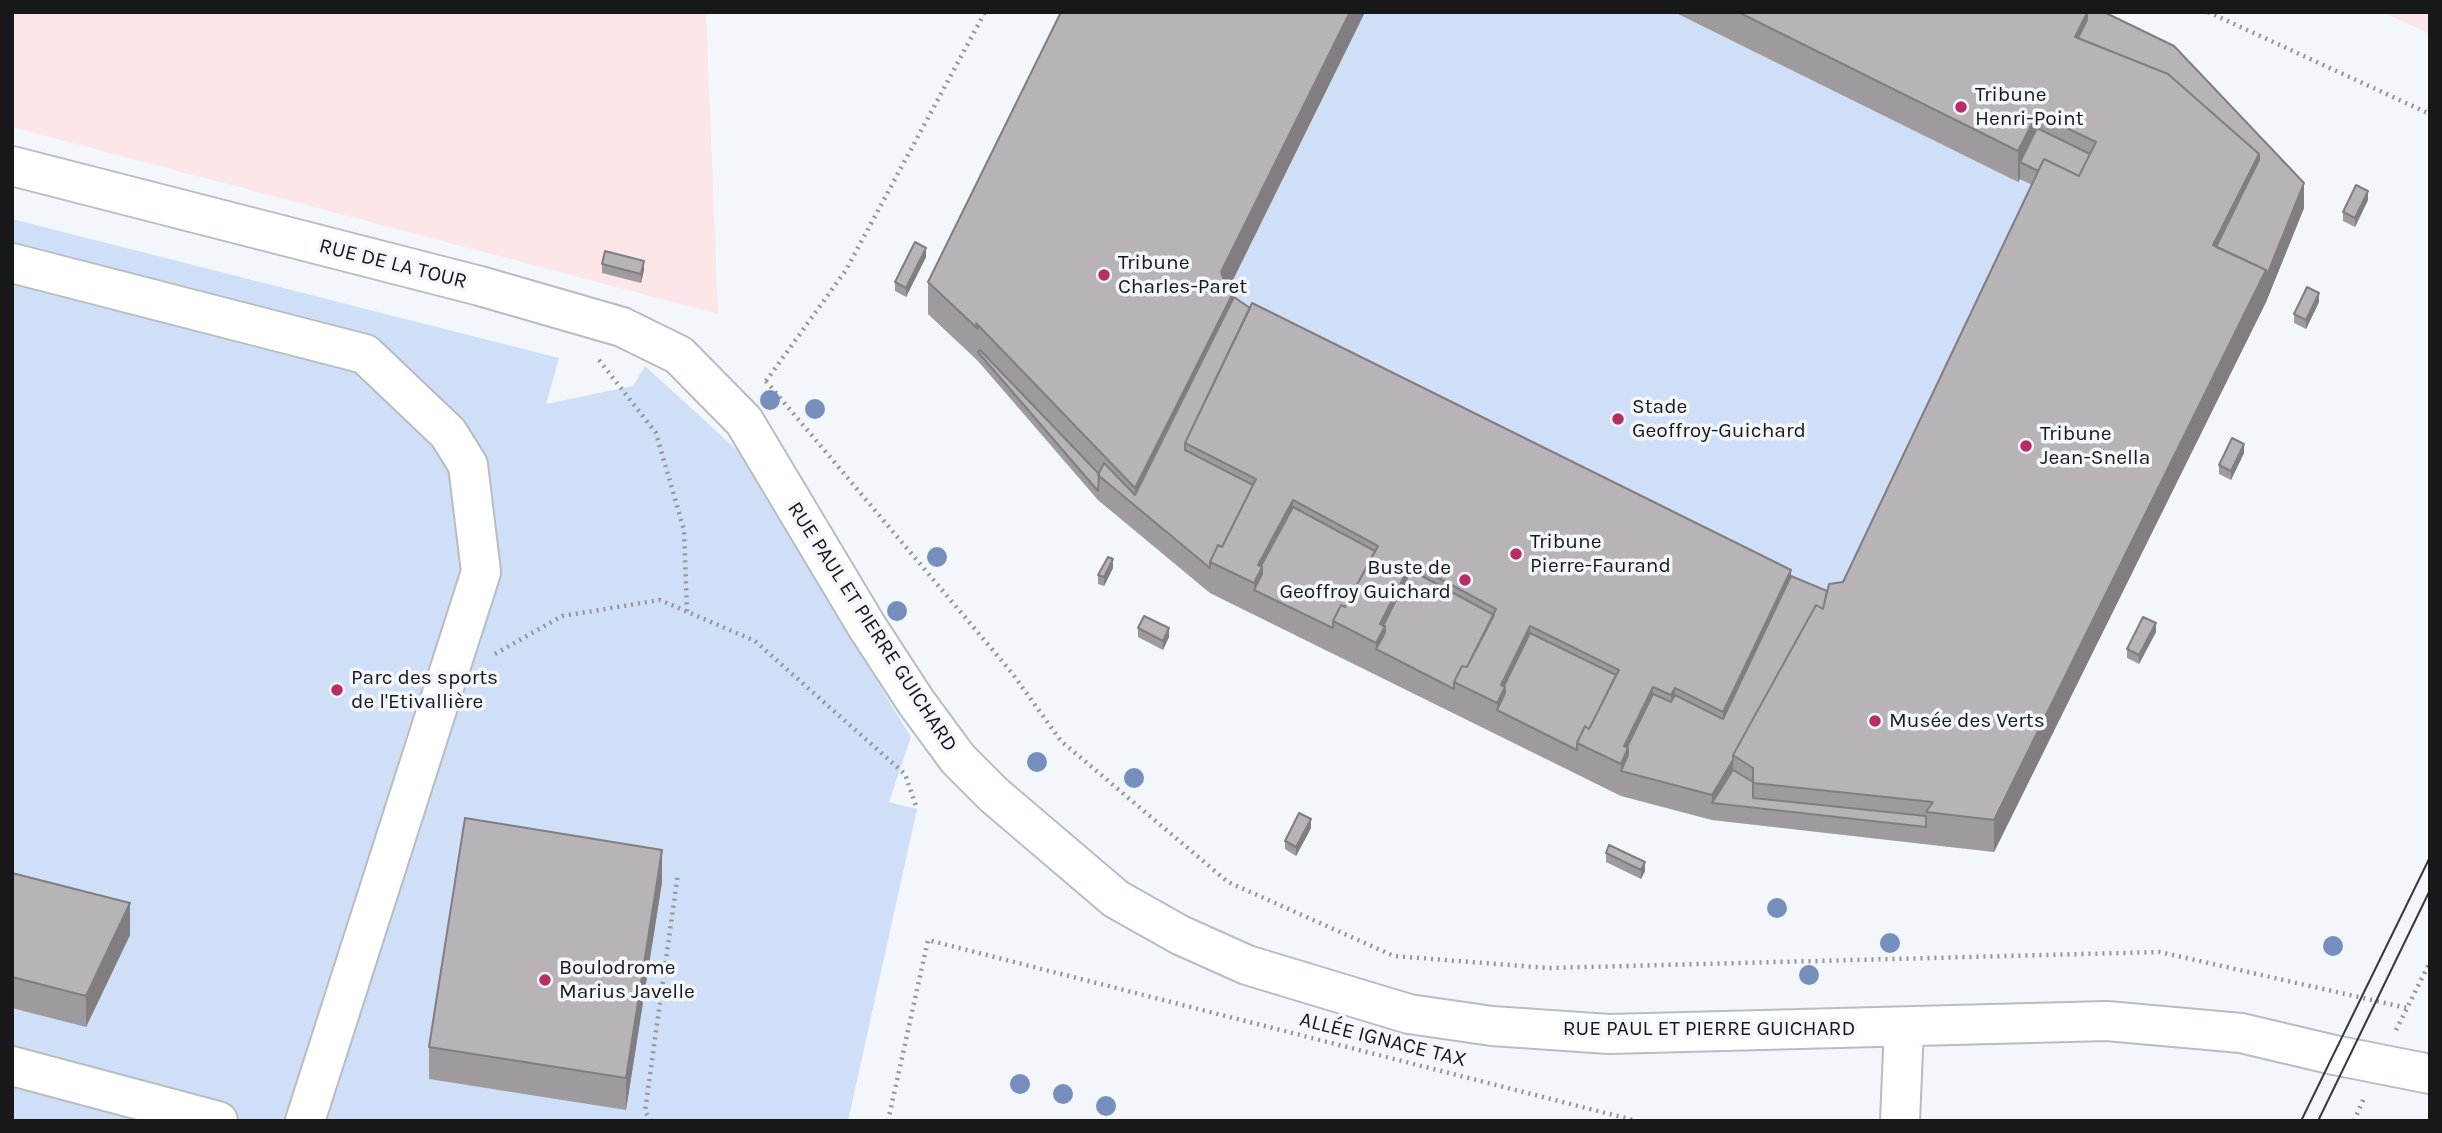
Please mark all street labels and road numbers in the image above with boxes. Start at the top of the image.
street label: RUE DE LA TOUR [316,233,470,295]
street label: RUE PAUL ET PIERRE GUICHARD [782,497,962,757]
street label: ALLÉE IGNACE TAX [1297,1007,1469,1073]
street label: RUE PAUL ET PIERRE GUICHARD [1563,1016,1855,1042]

